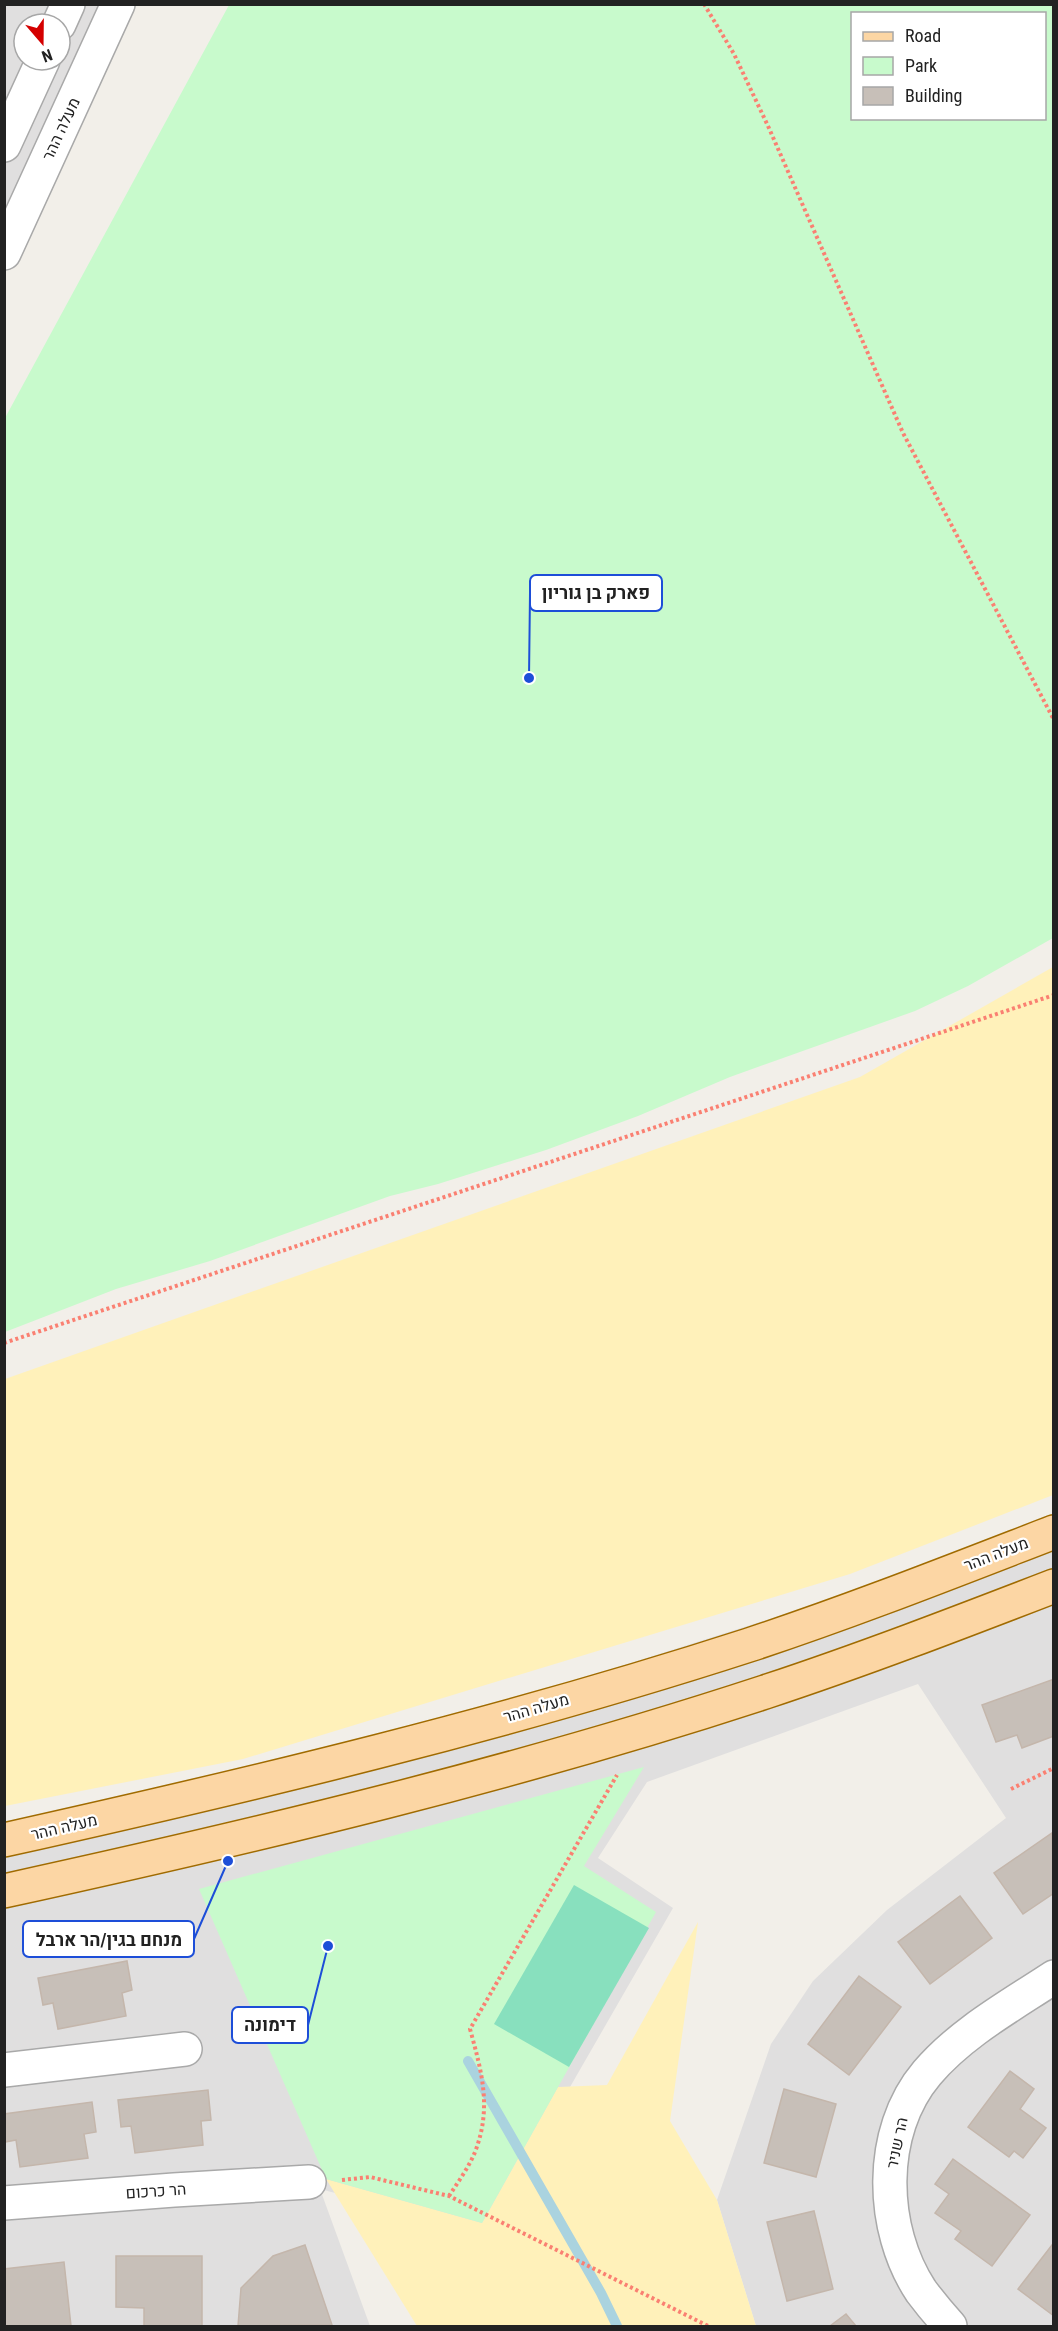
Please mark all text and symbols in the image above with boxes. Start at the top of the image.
north arrow [12,12,72,72]
legend [851,12,1046,120]
text: Road [905,25,941,46]
text: N [39,45,55,66]
text: Park [905,55,937,76]
text: Building [905,85,962,106]
street label: מעלה ההר [38,94,84,164]
callout: פארק בן גוריון [530,575,662,611]
text: פארק בן גוריון [542,582,650,603]
street label: מעלה ההר [961,1533,1031,1575]
street label: מעלה ההר [501,1690,571,1726]
street label: מעלה ההר [29,1810,99,1844]
callout: מנחם בגין/הר ארבל [23,1921,194,1957]
text: מנחם בגין/הר ארבל [36,1929,182,1950]
callout: דימונה [232,2007,308,2043]
text: דימונה [244,2014,296,2035]
street label: הר שניר [882,2116,912,2170]
street label: הר כרכום [125,2179,187,2203]

